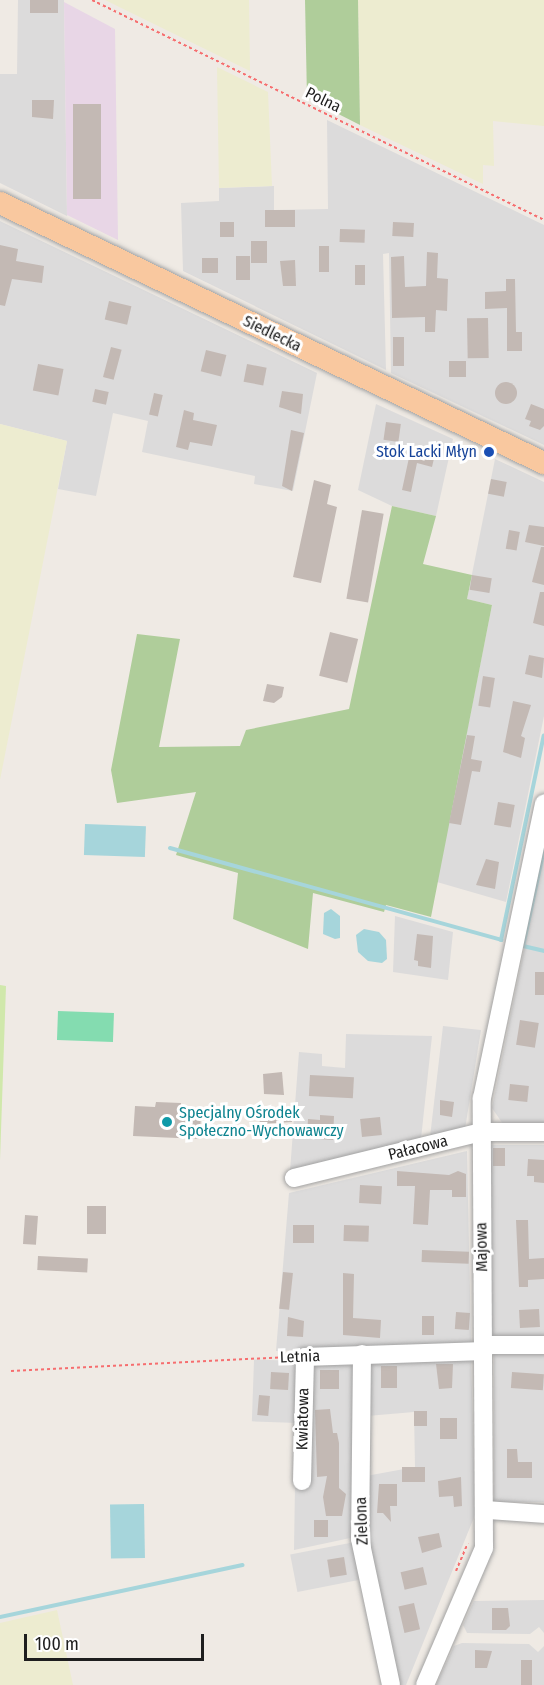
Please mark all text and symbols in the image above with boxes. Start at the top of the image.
street label: Polna [302,83,344,117]
street label: Siedlecka [240,312,304,356]
place label: Stok Lacki Młyn [376,442,477,462]
marker: Stok Lacki Młyn [482,445,496,459]
place label: Specjalny Ośrodek Społeczno-Wychowawczy [179,1103,344,1141]
marker: Specjalny Ośrodek Społeczno-Wychowawczy [160,1115,174,1129]
street label: Pałacowa [386,1131,450,1165]
street label: Majowa [472,1222,492,1272]
street label: Letnia [280,1347,320,1367]
street label: Kwiatowa [293,1388,313,1450]
street label: Zielona [352,1497,372,1545]
scale bar [27,1622,207,1660]
text: 100 m [35,1633,79,1655]

